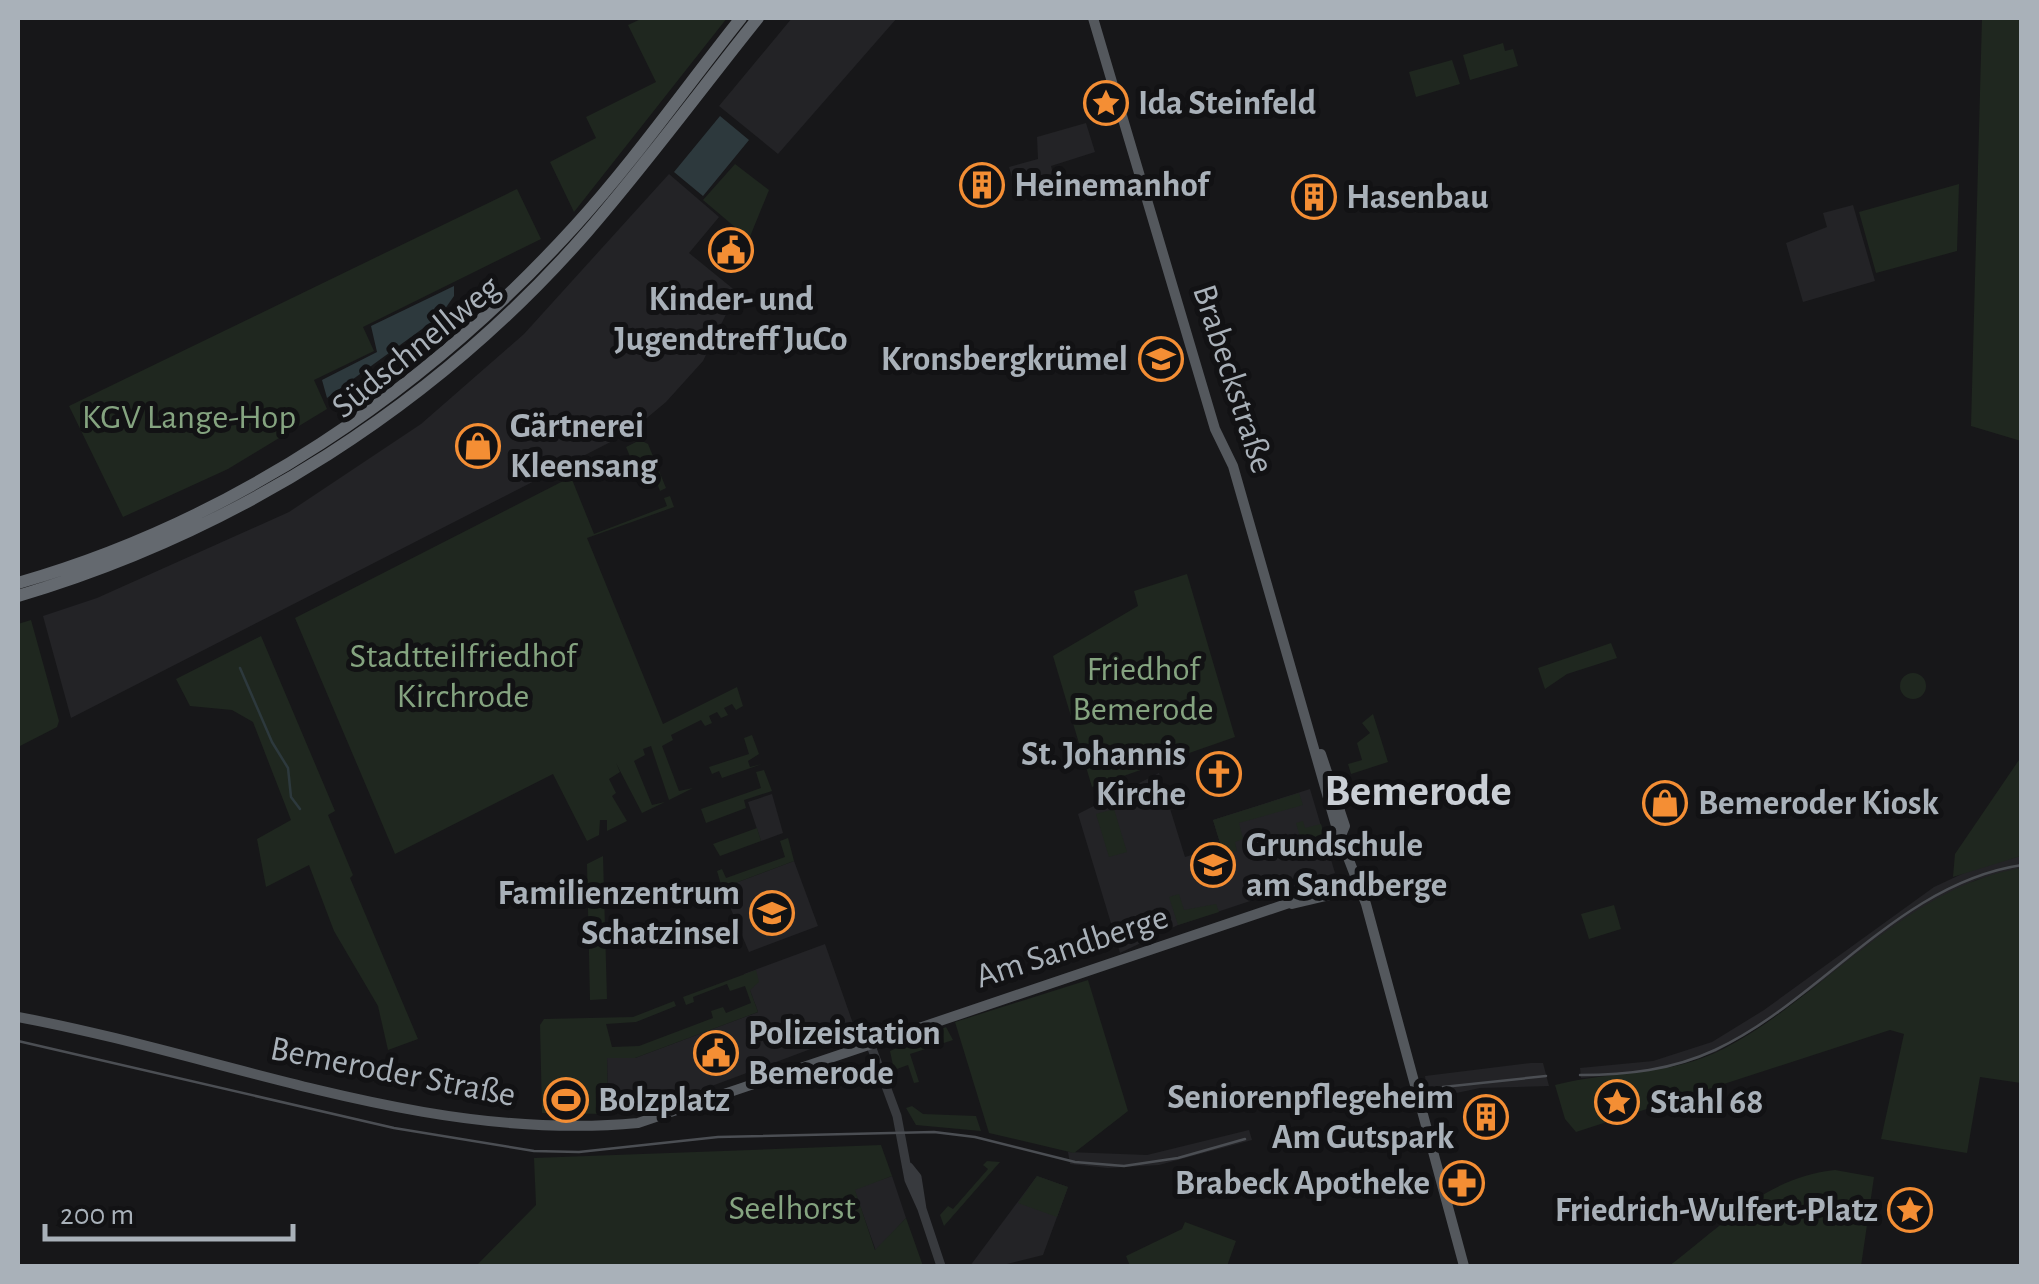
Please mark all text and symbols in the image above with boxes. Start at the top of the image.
place icon: Ida Steinfeld [1083,80,1129,126]
place label: Ida Steinfeld [1138,86,1316,121]
building icon: Heinemanhof [959,162,1005,208]
place label: Heinemanhof [1014,168,1211,203]
building icon: Hasenbau [1291,174,1337,220]
place label: Hasenbau [1346,180,1489,215]
public building icon: Kinder- und Jugendtreff JuCo [708,227,754,273]
street label: Südschnellweg [326,269,506,425]
street label: Brabeckstraße [1186,280,1280,478]
place label: Kinder- und Jugendtreff JuCo [614,282,848,357]
school or university icon: Kronsbergkrümel [1138,336,1184,382]
place label: Kronsbergkrümel [881,342,1128,377]
park label: KGV Lange-Hop [82,400,296,435]
place label: Gärtnerei Kleensang [510,409,658,484]
shop icon: Gärtnerei Kleensang [455,423,501,469]
park label: Stadtteilfriedhof Kirchrode [350,639,579,714]
park label: Friedhof Bemerode [1072,652,1214,727]
place label: St. Johannis Kirche [1021,737,1186,812]
church icon: St. Johannis Kirche [1196,751,1242,797]
district label: Bemerode [1324,769,1512,814]
shop icon: Bemeroder Kiosk [1642,780,1688,826]
place label: Bemeroder Kiosk [1698,786,1940,821]
place label: Grundschule am Sandberge [1246,828,1447,903]
school or university icon: Grundschule am Sandberge [1190,842,1236,888]
place label: Familienzentrum Schatzinsel [497,876,740,951]
school or university icon: Familienzentrum Schatzinsel [749,890,795,936]
street label: Am Sandberge [971,899,1173,995]
place label: Polizeistation Bemerode [748,1016,941,1091]
public building icon: Polizeistation Bemerode [693,1030,739,1076]
street label: Bemeroder Straße [268,1031,518,1113]
sports icon: Bolzplatz [543,1077,589,1123]
place icon: Stahl 68 [1594,1079,1640,1125]
place label: Seniorenpflegeheim Am Gutspark [1167,1080,1455,1155]
place label: Bolzplatz [598,1083,730,1118]
place label: Stahl 68 [1650,1085,1763,1120]
building icon: Seniorenpflegeheim Am Gutspark [1463,1094,1509,1140]
pharmacy icon: Brabeck Apotheke [1439,1160,1485,1206]
place label: Brabeck Apotheke [1175,1166,1430,1201]
scale bar [45,1179,292,1241]
place icon: Friedrich-Wulfert-Platz [1887,1187,1933,1233]
park label: Seelhorst [728,1191,856,1226]
place label: Friedrich-Wulfert-Platz [1555,1193,1878,1228]
text: 200 m [60,1200,134,1230]

